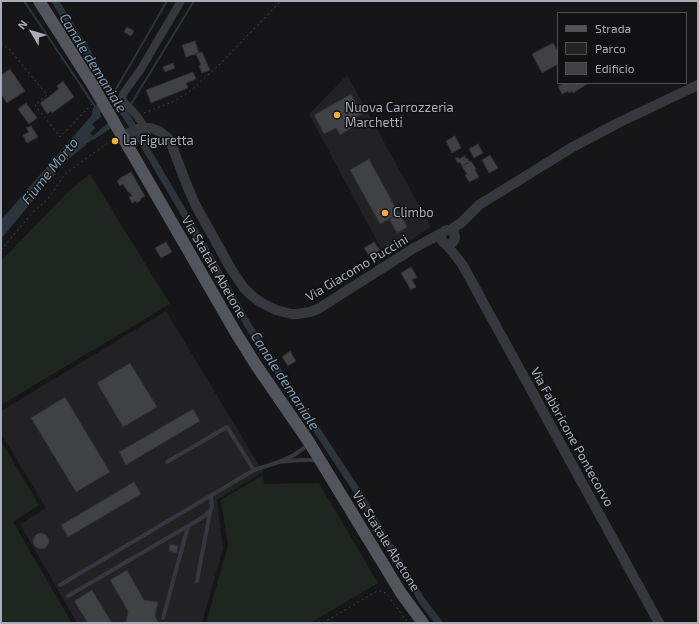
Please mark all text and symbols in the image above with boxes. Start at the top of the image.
water label: Canale demaniale [56,10,130,116]
north arrow [12,12,52,52]
legend [557,12,687,84]
text: N [15,17,30,31]
text: Strada [595,21,631,35]
text: Parco [595,41,626,55]
text: Edificio [595,61,635,75]
place label: Nuova Carrozzeria Marchetti [345,100,454,131]
marker: Nuova Carrozzeria Marchetti [332,110,342,120]
place label: La Figuretta [123,133,194,149]
water label: Fiume Morto [18,134,82,208]
marker: La Figuretta [110,136,120,146]
place label: Climbo [393,205,434,221]
marker: Climbo [380,208,390,218]
street label: Via Statale Abetone [178,213,250,321]
street label: Via Giacomo Puccini [303,231,411,305]
water label: Canale demaniale [247,329,323,433]
street label: Via Fabbricone Pontecorvo [527,365,617,509]
street label: Via Statale Abetone [349,488,423,594]

